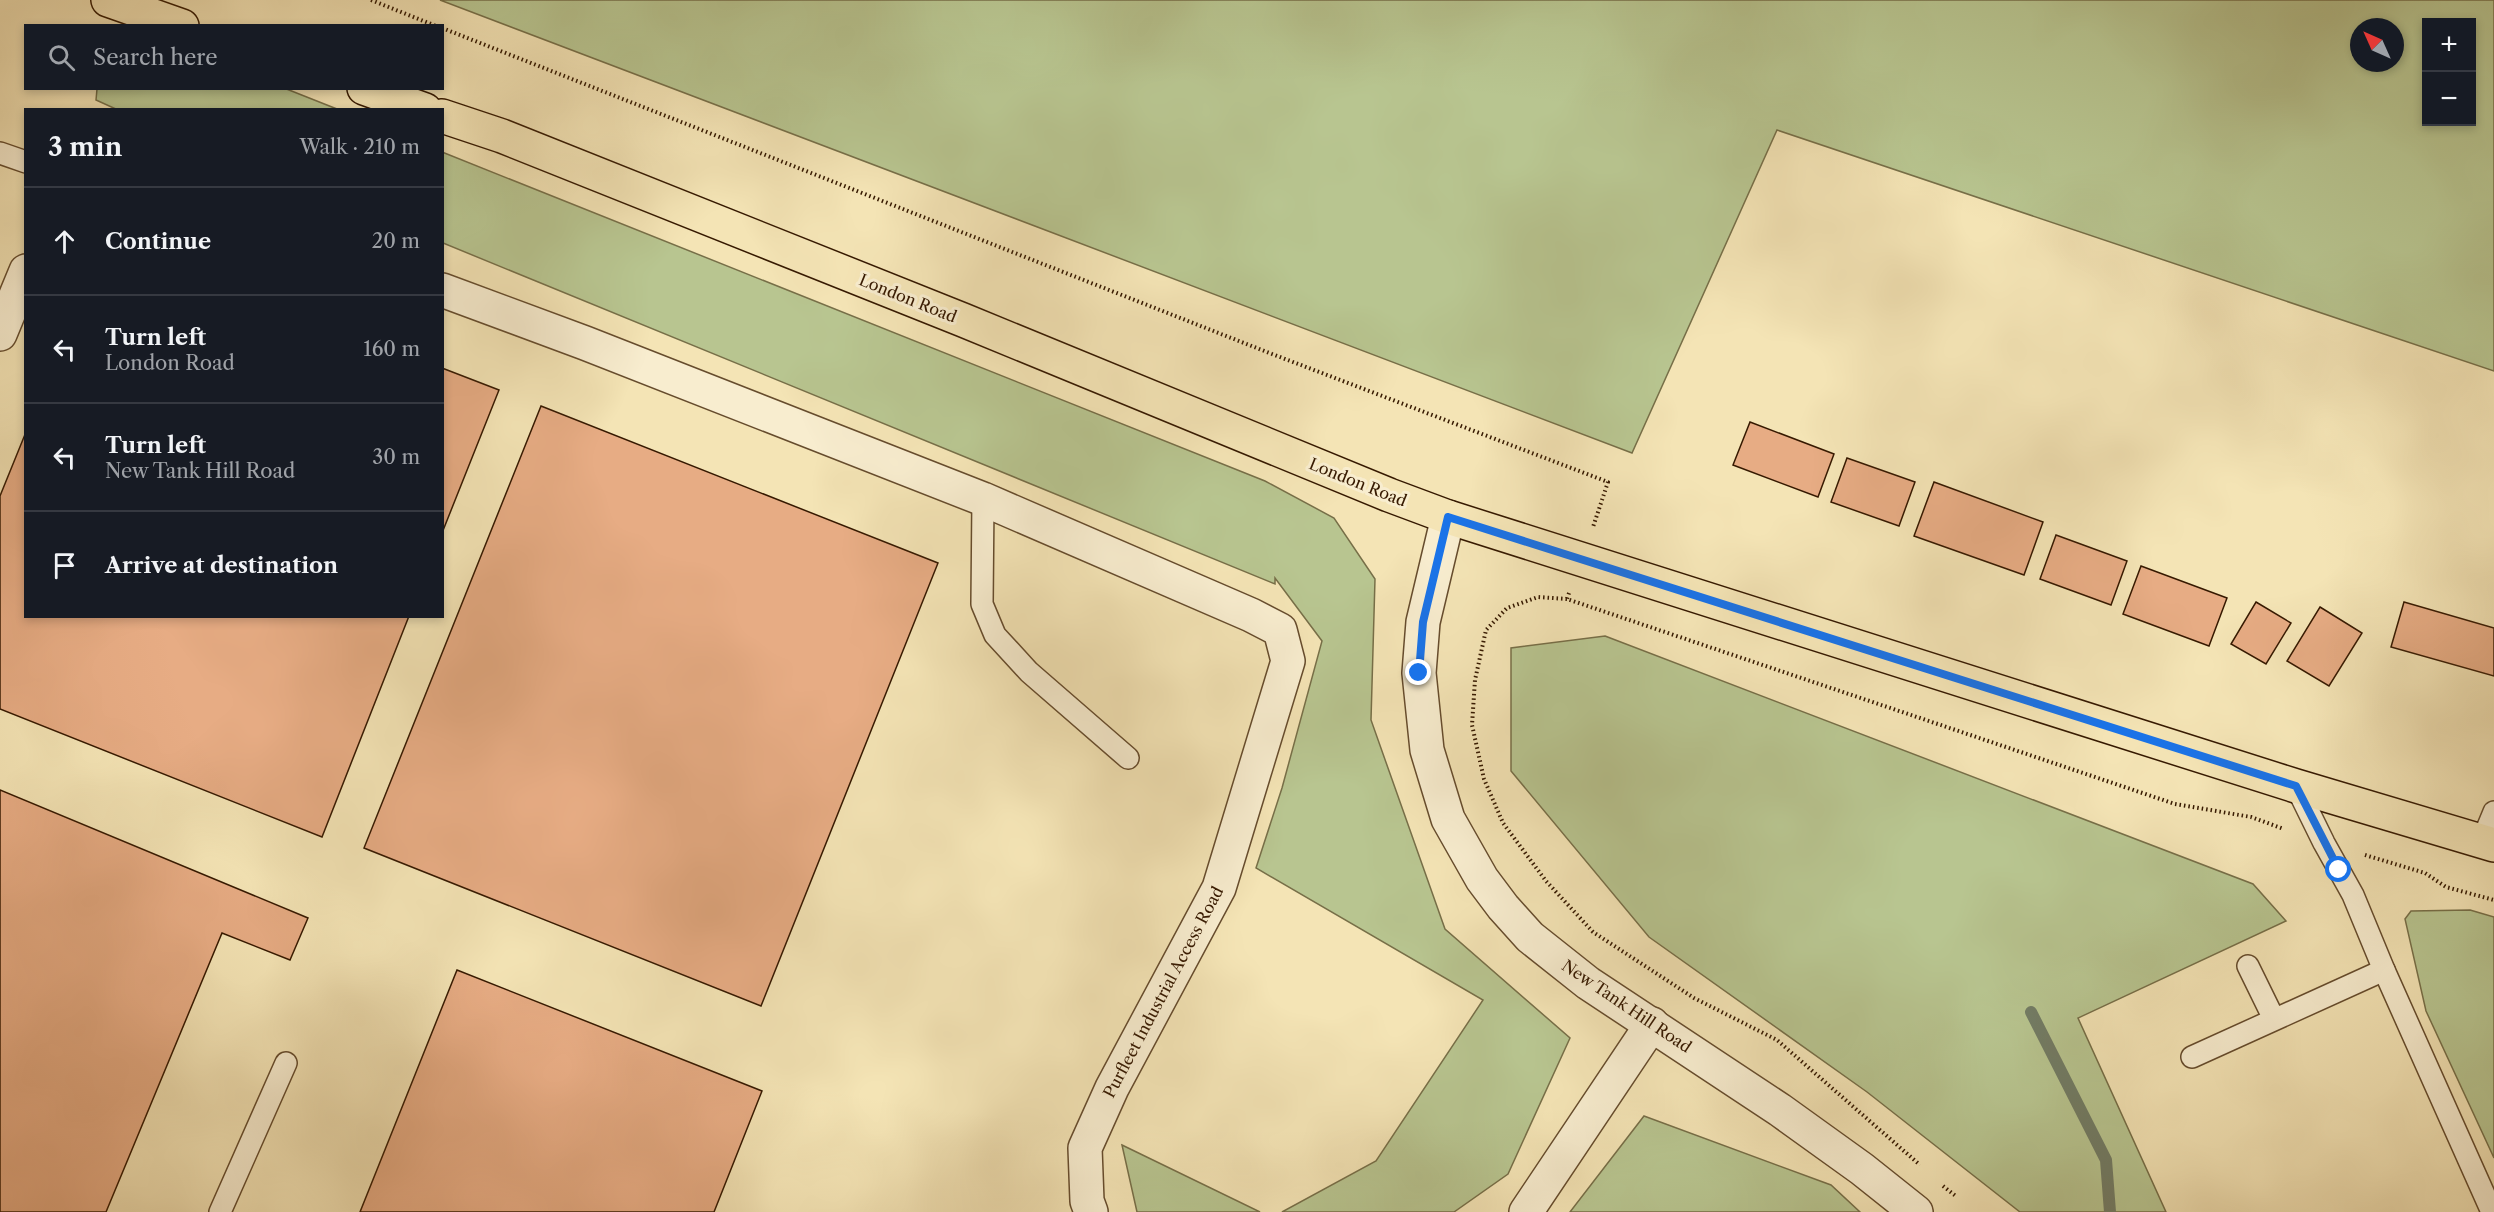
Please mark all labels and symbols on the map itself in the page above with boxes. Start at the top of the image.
north arrow [2350,18,2404,72]
street label: London Road [856,269,960,327]
street label: London Road [1306,453,1410,511]
route end [1405,659,1431,685]
route start [2325,856,2351,882]
street label: Purfleet Industrial Access Road [1099,883,1228,1101]
street label: New Tank Hill Road [1558,955,1696,1057]

